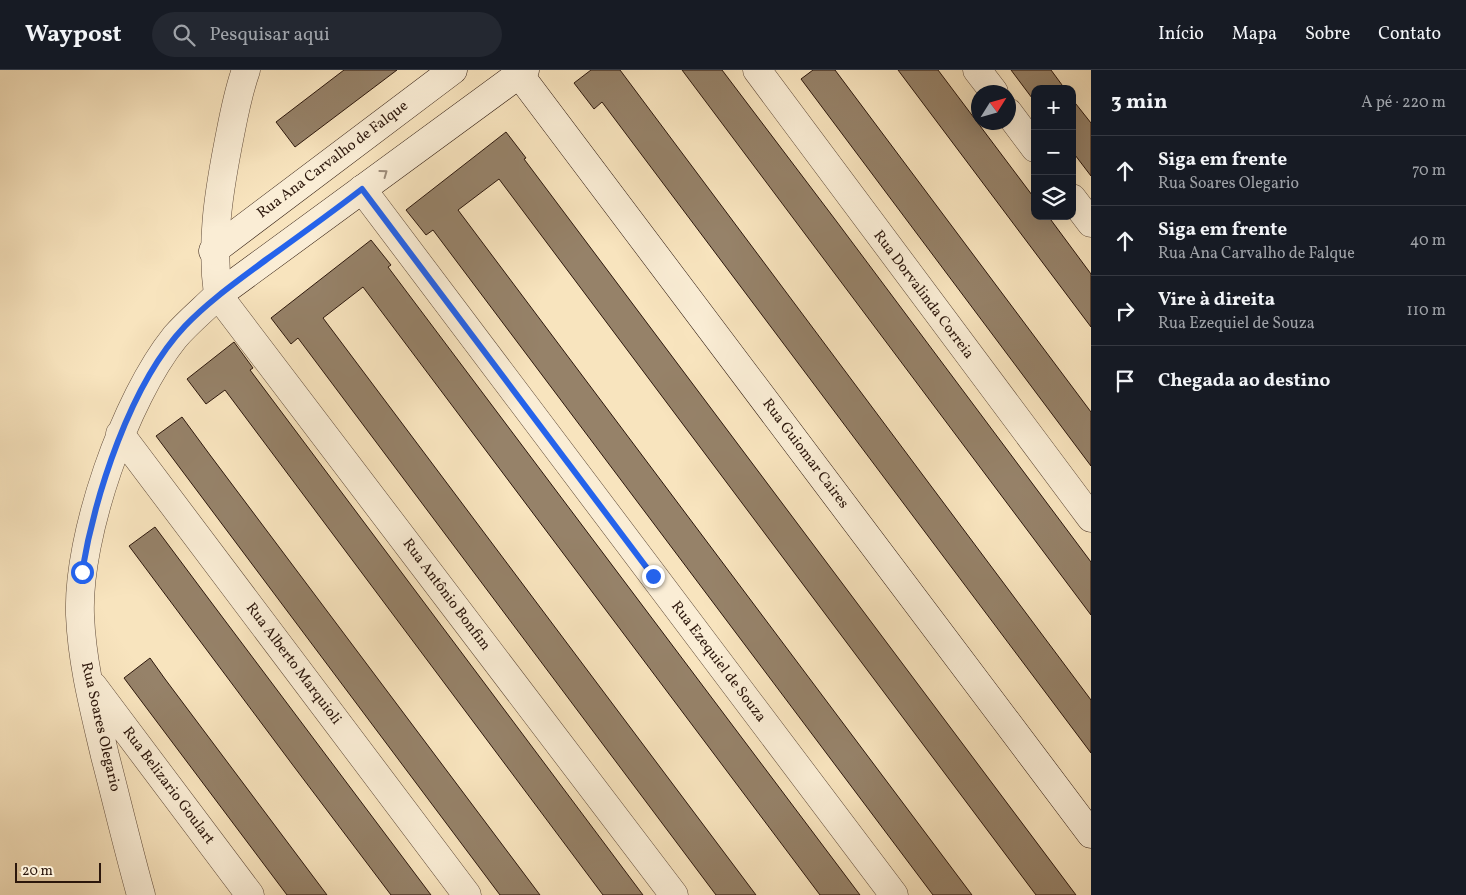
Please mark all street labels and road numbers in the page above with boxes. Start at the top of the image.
street label: Rua Ana Carvalho de Falque [253,96,413,224]
street label: Rua Dorvalinda Correia [868,226,978,364]
street label: Rua Guiomar Caires [757,395,853,513]
street label: Rua Antônio Bonfim [397,535,495,655]
street label: Rua Ezequiel de Souza [665,597,771,727]
street label: Rua Alberto Marquioli [240,599,346,729]
street label: Rua Soares Olegario [75,660,125,794]
street label: Rua Belizario Goulart [117,723,219,849]

